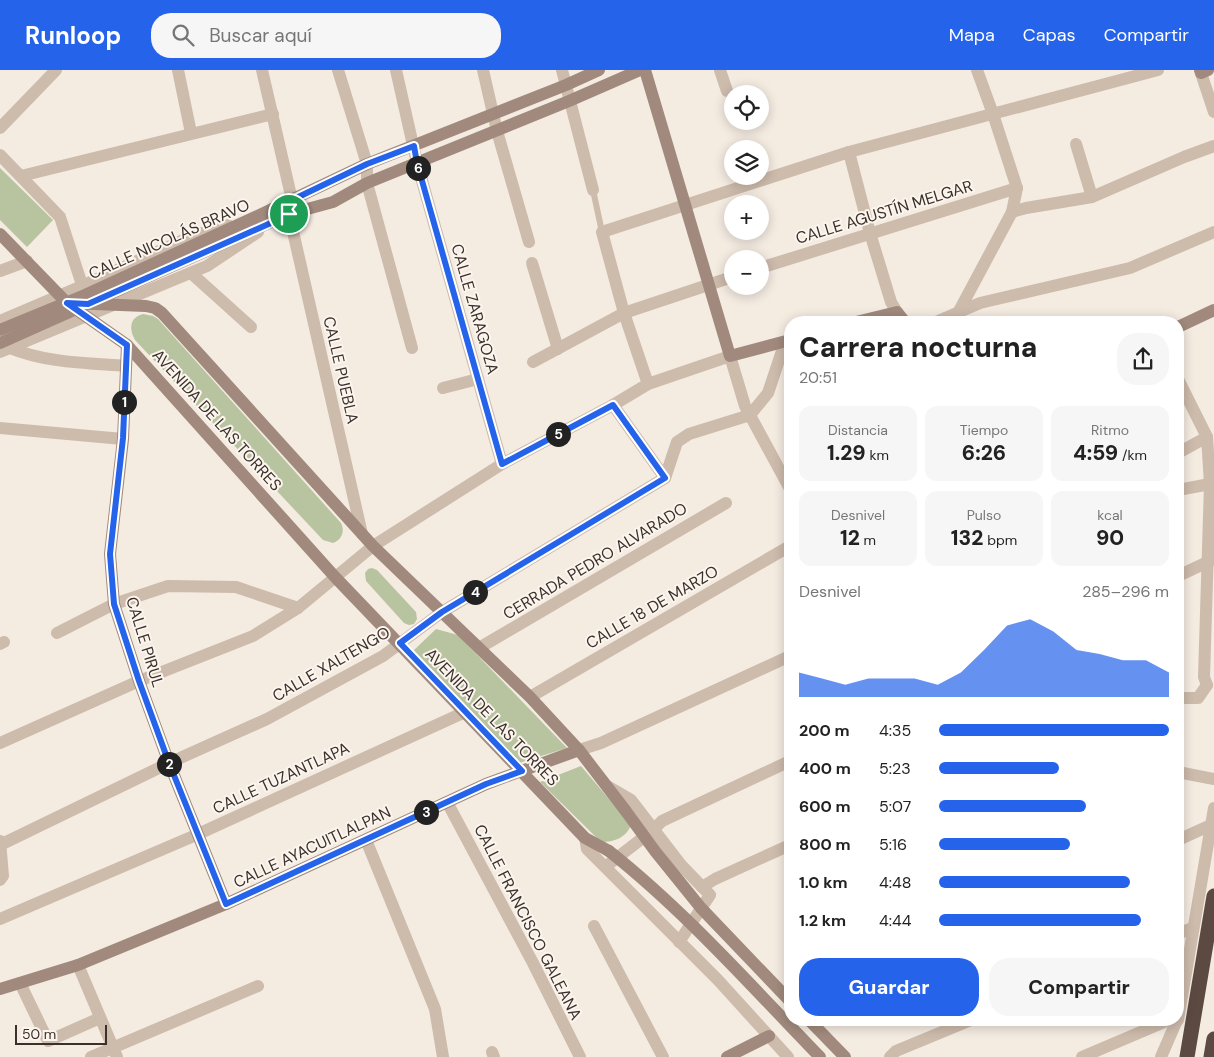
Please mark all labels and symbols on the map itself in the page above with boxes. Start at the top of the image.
pin: 6 [406,156,430,180]
street label: CALLE AGUSTÍN MELGAR [793,175,975,249]
pin [268,193,310,235]
street label: CALLE NICOLÁS BRAVO [85,194,253,284]
street label: CALLE ZARAGOZA [446,241,504,377]
street label: CALLE PUEBLA [318,314,364,426]
street label: AVENIDA DE LAS TORRES [148,345,286,495]
pin: 1 [112,390,136,414]
pin: 5 [546,422,570,446]
street label: CERRADA PEDRO ALVARADO [499,498,691,624]
street label: CALLE 18 DE MARZO [582,561,722,653]
pin: 4 [462,580,488,604]
street label: CALLE PIRUL [121,594,169,690]
street label: CALLE XALTENGO [268,622,394,706]
street label: AVENIDA DE LAS TORRES [421,644,563,790]
street label: CALLE TUZANTLAPA [209,737,353,819]
pin: 2 [156,752,182,776]
pin: 3 [414,800,438,824]
street label: CALLE AYACUITLALPAN [230,801,394,893]
street label: CALLE FRANCISCO GALEANA [469,821,587,1024]
scale bar [15,1022,108,1045]

